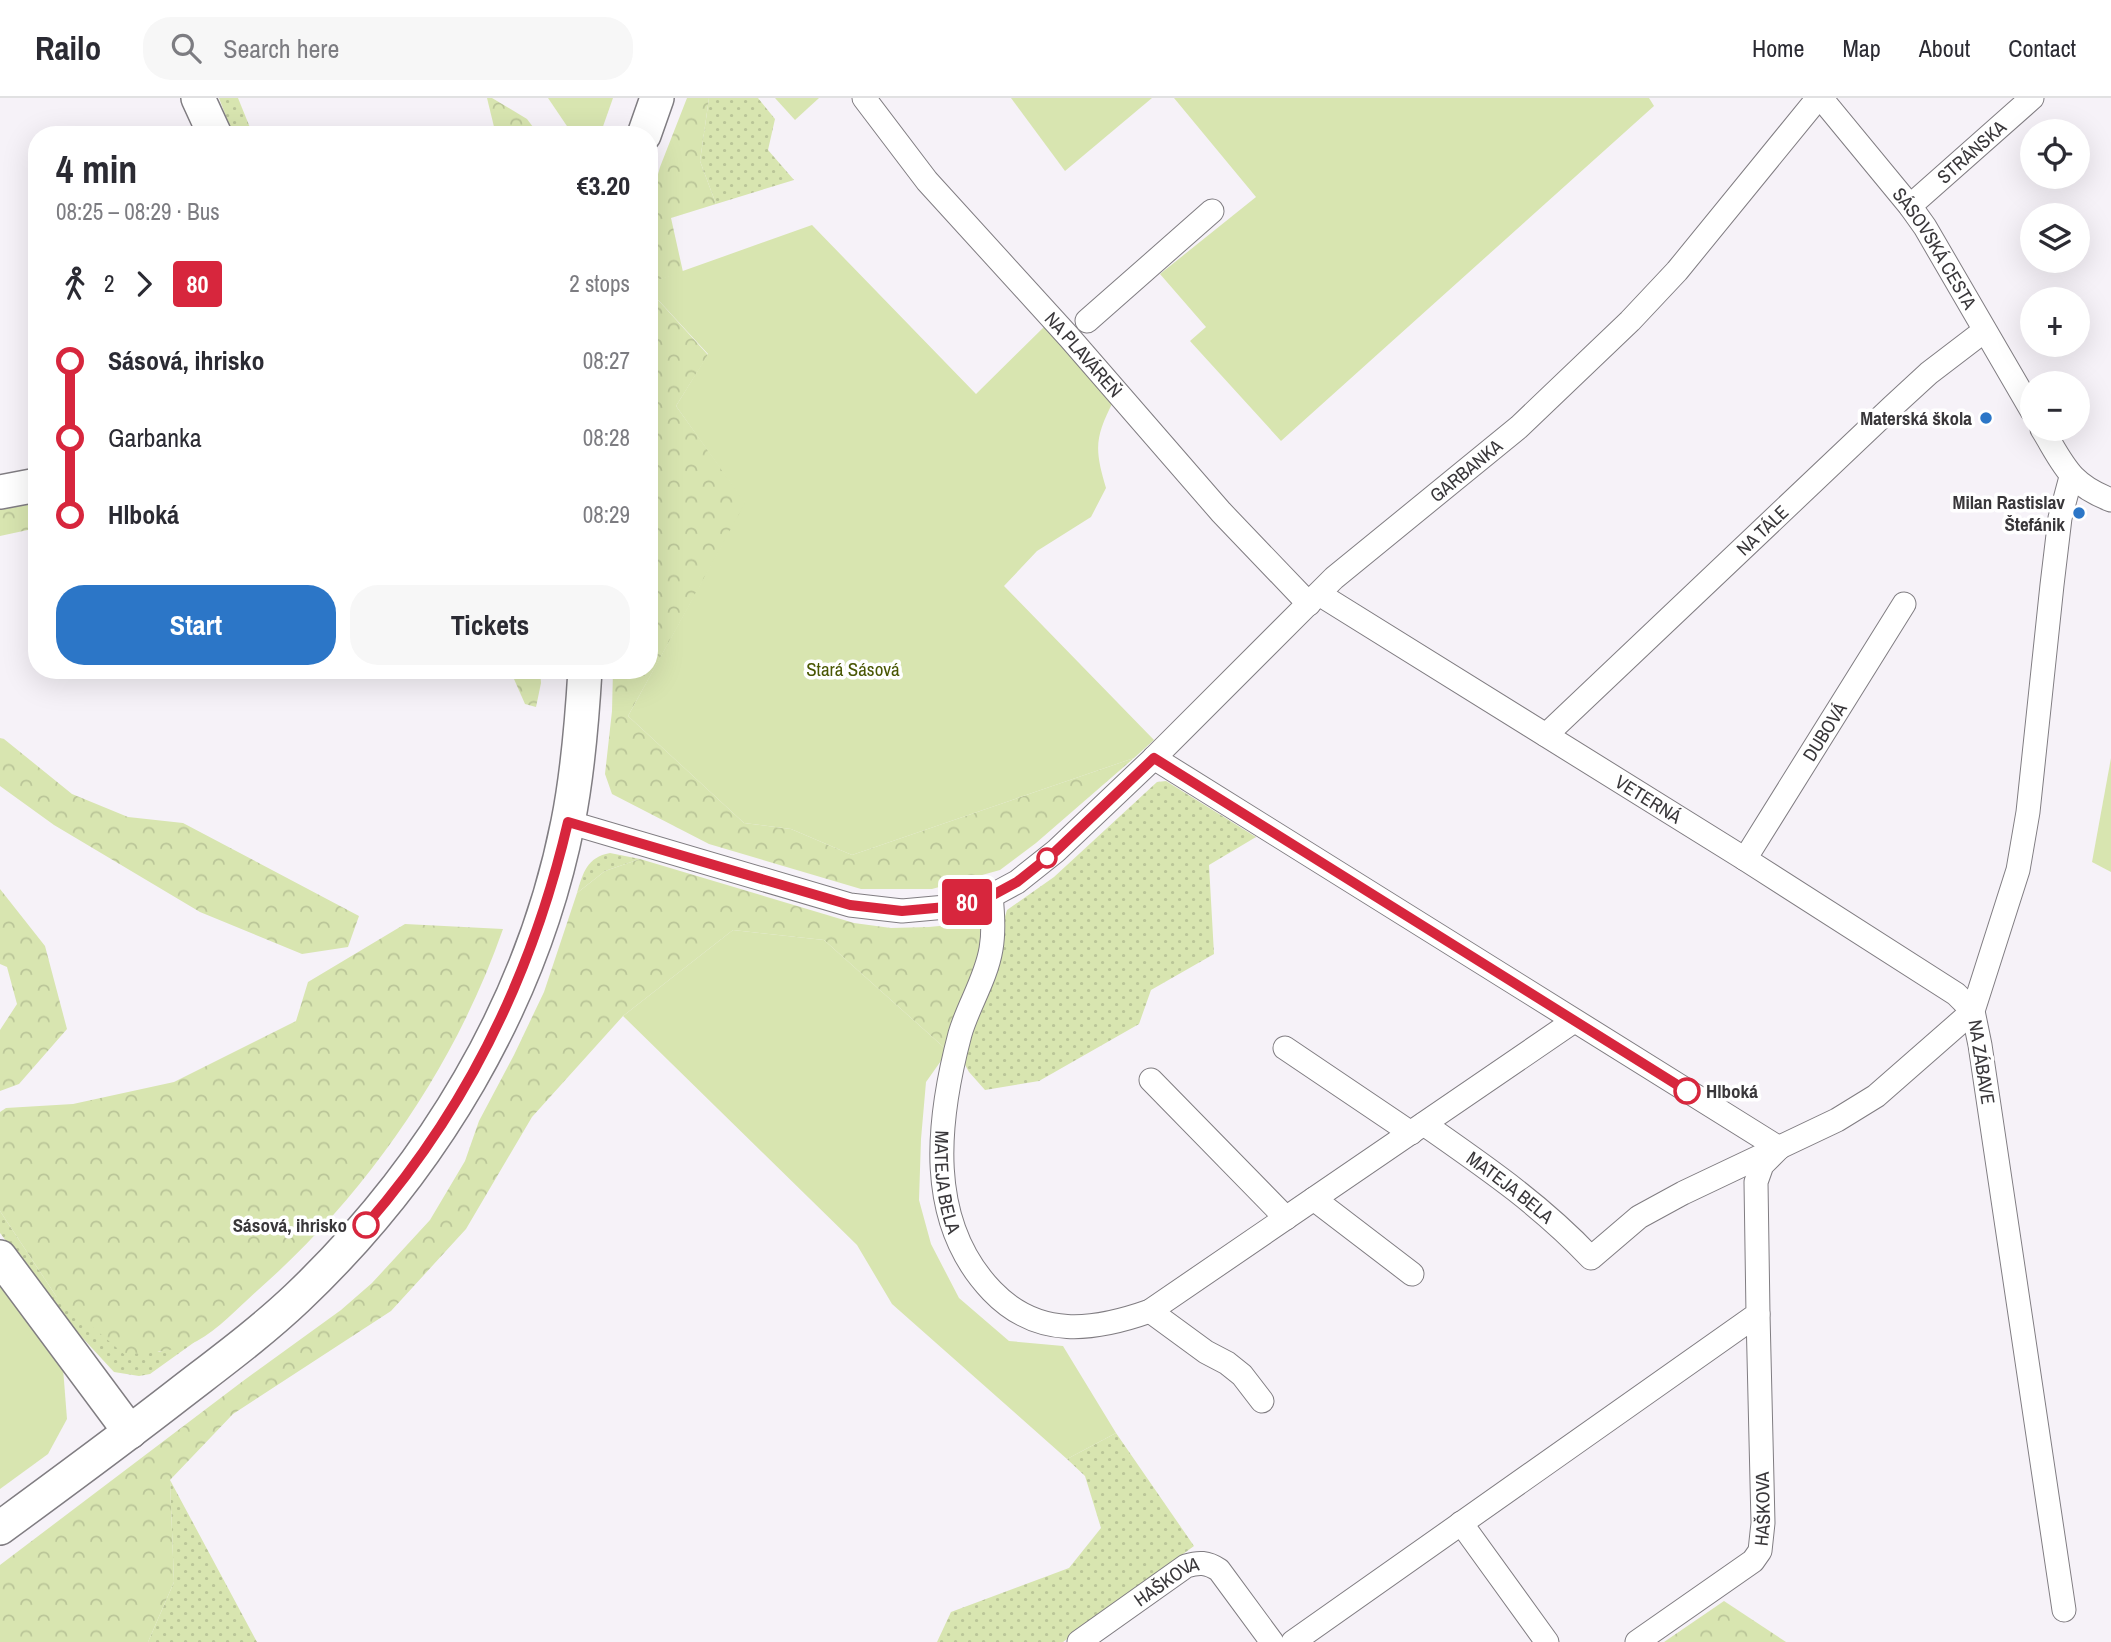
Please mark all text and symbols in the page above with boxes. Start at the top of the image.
search box [143,17,633,80]
text: Railo [35,26,101,70]
icon: search [167,29,205,67]
text: Search here [223,31,339,66]
text: Home [1752,32,1804,64]
text: Map [1842,32,1881,64]
text: About [1919,32,1970,64]
text: Contact [2008,32,2076,64]
street label: STRÁNSKA [1931,114,2012,189]
map controls [2020,119,2090,441]
button: locate [2020,119,2090,189]
text: 4 min [56,144,137,195]
text: €3.20 [577,168,630,203]
street label: SÁSOVSKÁ CESTA [1887,182,1983,314]
text: 08:25 – 08:29 · Bus [56,196,220,227]
button: layers [2020,203,2090,273]
icon: walk [56,265,94,303]
icon: forward [125,265,163,303]
text: 2 [104,268,115,299]
text: 80 [187,268,208,300]
text: 2 stops [569,268,630,299]
button: + [2020,287,2090,357]
street label: NA PLAVÁREŇ [1039,306,1129,403]
text: Sásová, ihrisko [108,343,264,378]
text: 08:27 [583,345,630,376]
button: − [2020,371,2090,441]
place label: Materská škola [1860,405,1972,431]
marker: Materská škola [1978,410,1994,426]
text: Garbanka [108,420,202,455]
text: 08:28 [583,422,630,453]
street label: GARBANKA [1424,433,1508,508]
place label: Milan Rastislav Štefánik [1952,489,2065,537]
text: Hlboká [108,497,179,532]
text: 08:29 [583,499,630,530]
street label: NA TÁLE [1731,499,1794,561]
marker: Milan Rastislav Štefánik [2071,505,2087,521]
button: Start [56,585,336,665]
button: Tickets [350,585,630,665]
park label: Stará Sásová [806,656,900,682]
street label: DUBOVÁ [1796,697,1853,766]
street label: VETERNÁ [1610,768,1687,830]
unlabelled marker [1037,848,1057,868]
line badge: 80 [936,879,998,925]
text: 80 [956,886,978,918]
street label: NA ZÁBAVE [1962,1018,2002,1106]
marker: Hlboká [1674,1078,1700,1104]
place label: Hlboká [1706,1078,1758,1104]
street label: MATEJA BELA [929,1130,968,1238]
street label: MATEJA BELA [1462,1145,1560,1230]
place label: Sásová, ihrisko [233,1212,347,1238]
marker: Sásová, ihrisko [353,1212,379,1238]
street label: HAŠKOVA [1748,1471,1776,1547]
street label: HAŠKOVA [1128,1550,1202,1612]

